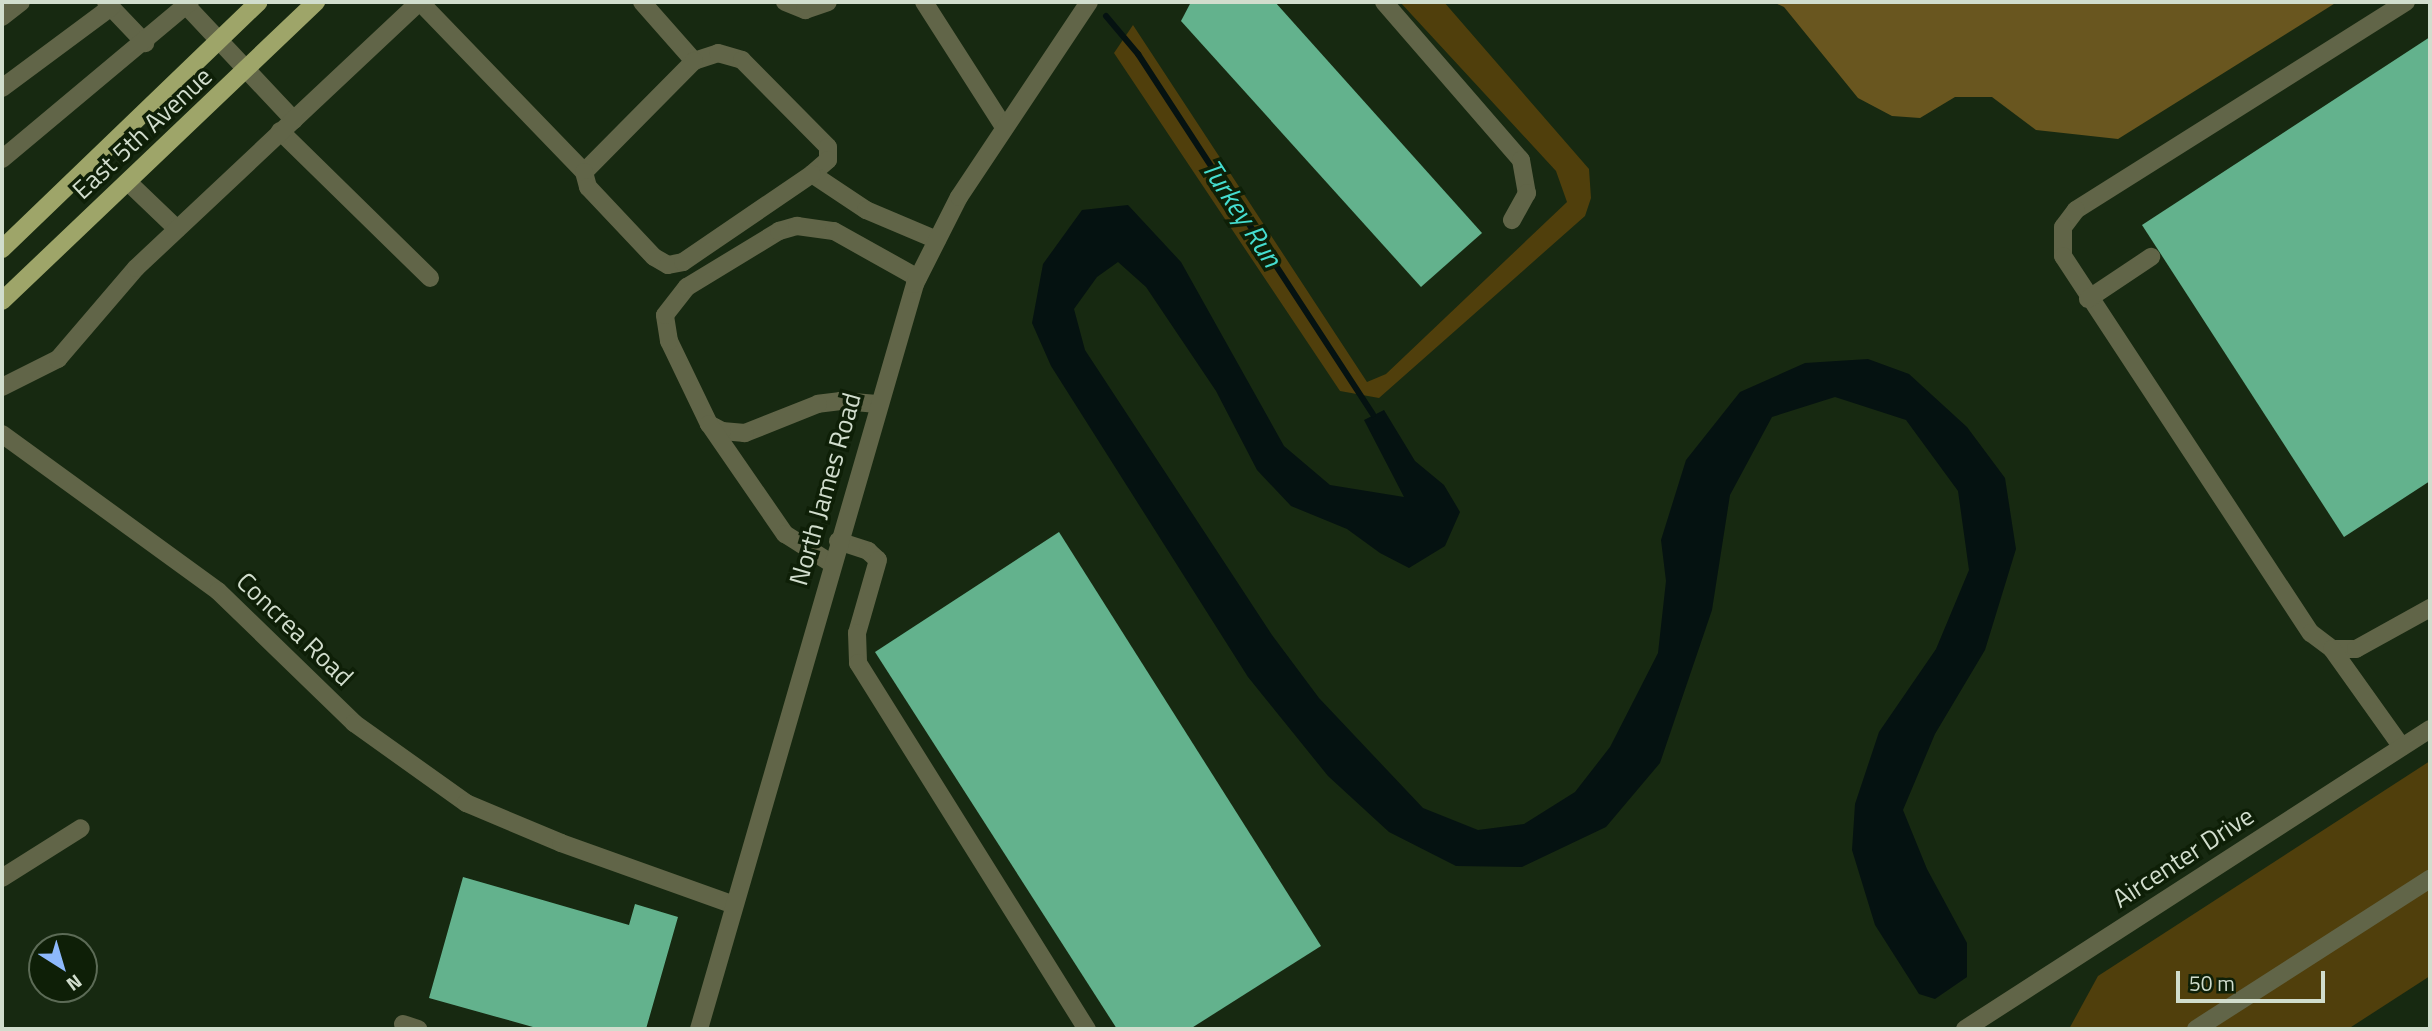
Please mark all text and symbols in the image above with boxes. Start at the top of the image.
street label: East 5th Avenue [66,61,218,205]
water label: Turkey Run [1195,153,1289,273]
street label: North James Road [783,389,867,589]
street label: Concrea Road [230,566,360,692]
street label: Aircenter Drive [2107,800,2259,914]
north arrow [28,933,98,1003]
scale bar [2180,958,2329,1002]
text: 50 m [2189,967,2235,999]
text: N [61,968,89,999]

